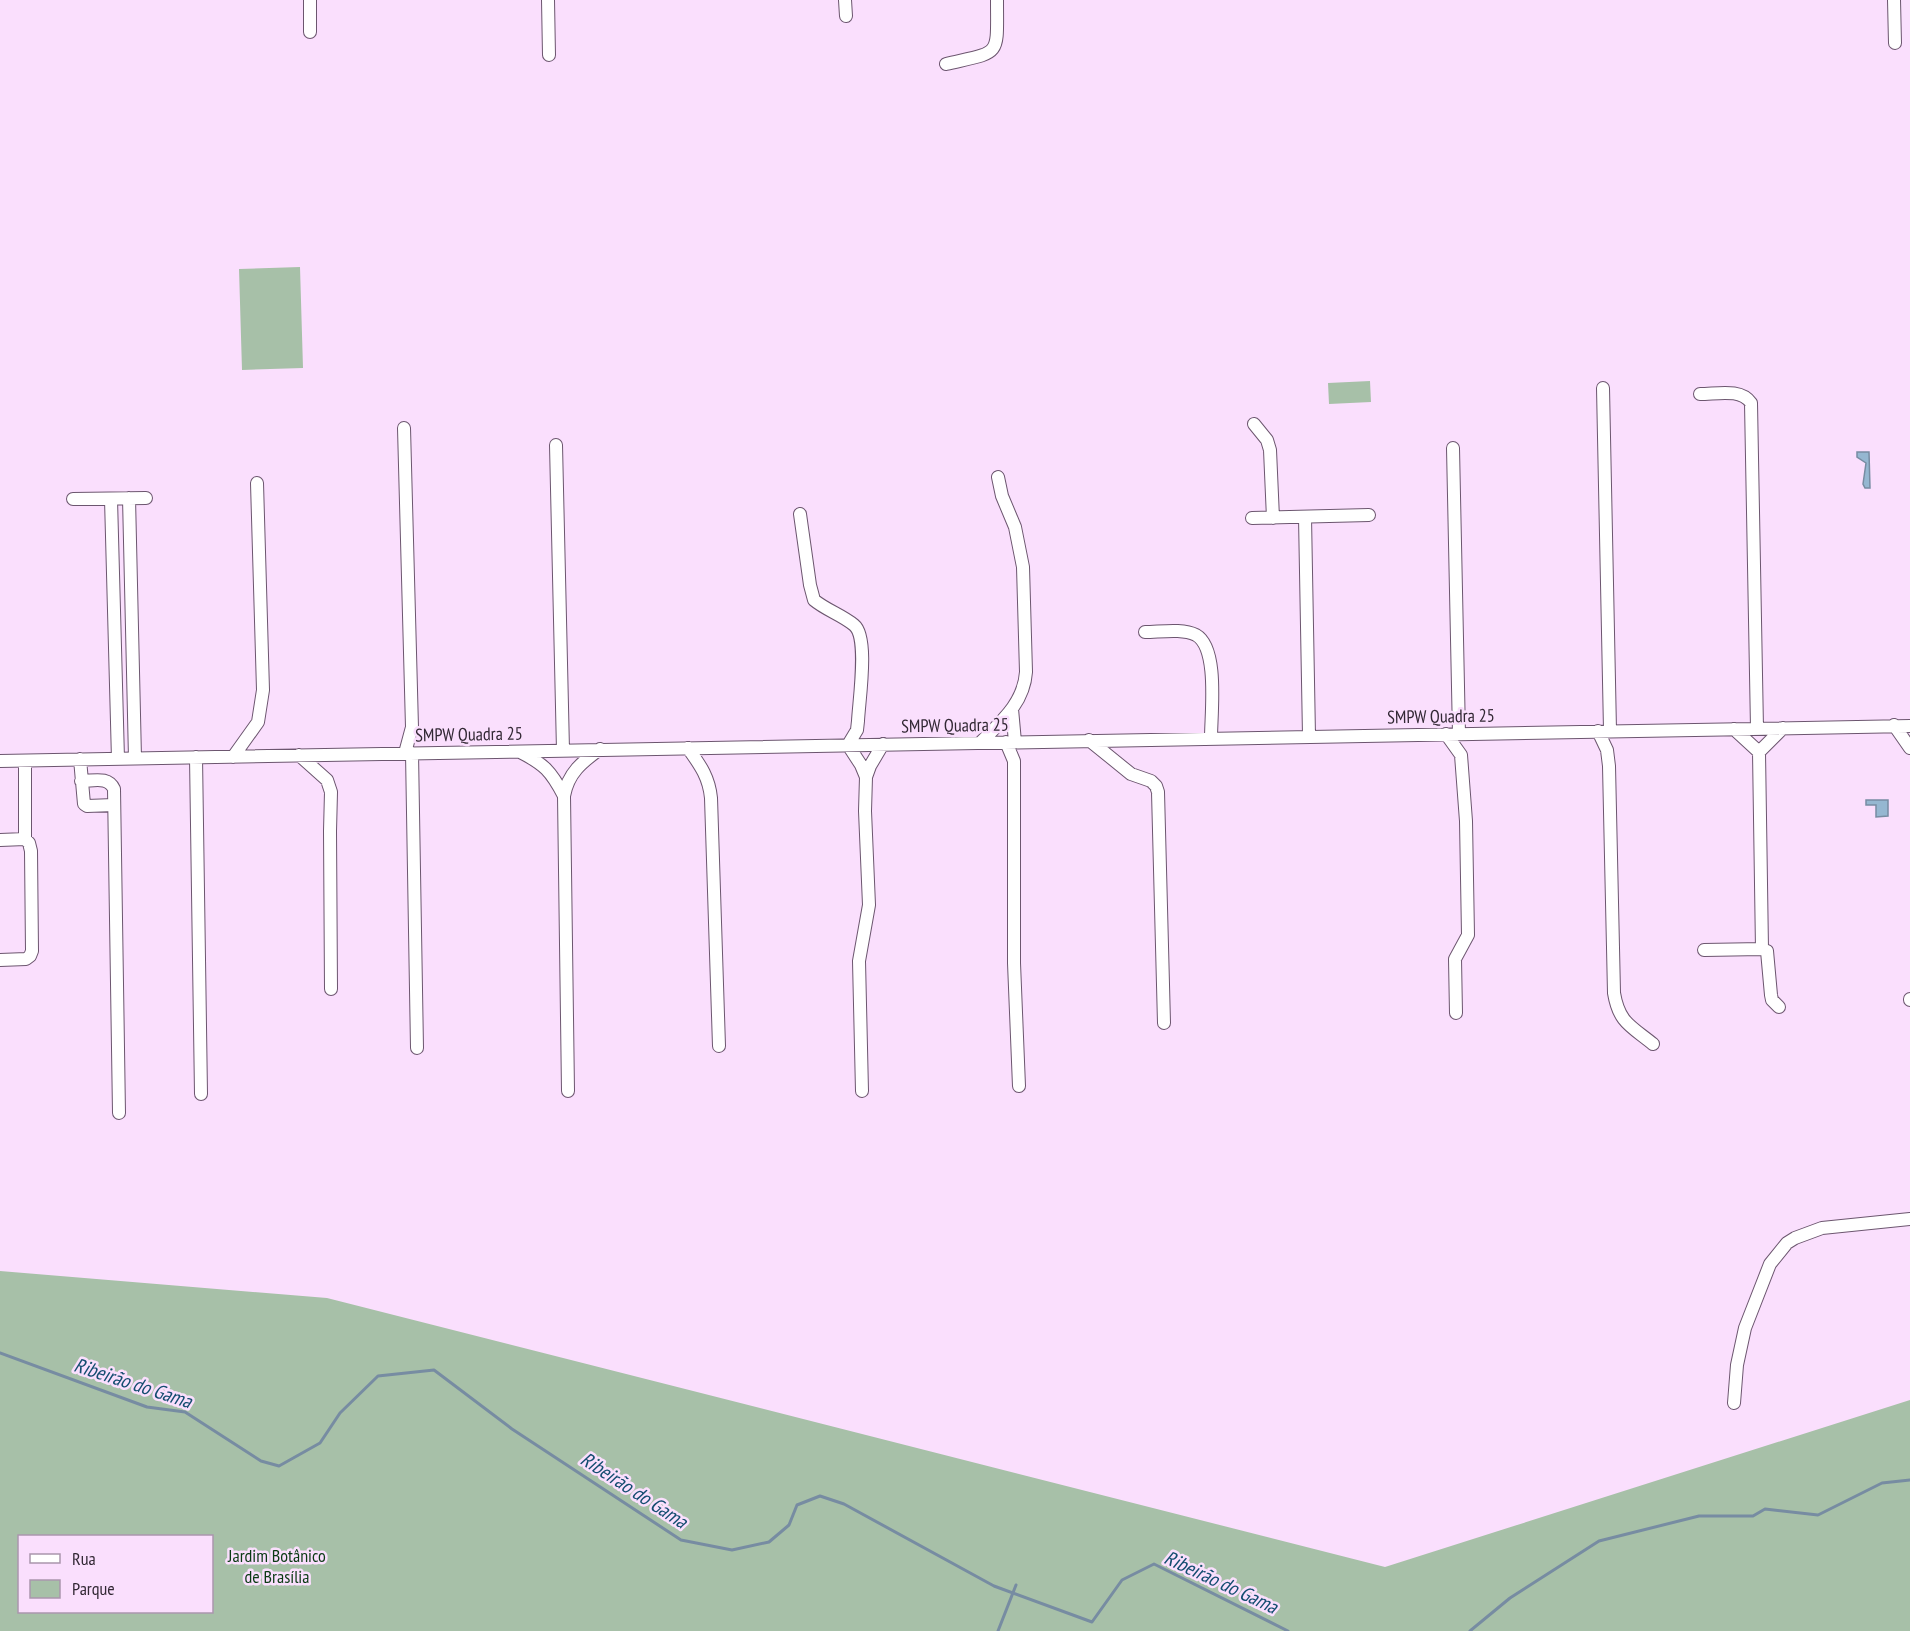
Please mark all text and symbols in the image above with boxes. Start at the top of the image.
street label: SMPW Quadra 25 [1387,704,1495,728]
street label: SMPW Quadra 25 [901,713,1009,737]
street label: SMPW Quadra 25 [415,722,523,746]
water label: Ribeirão do Gama [71,1352,196,1415]
water label: Ribeirão do Gama [576,1446,693,1535]
legend [18,1535,213,1613]
park label: Jardim Botânico de Brasília [227,1544,326,1588]
water label: Ribeirão do Gama [1160,1544,1283,1620]
text: Rua [72,1547,96,1570]
text: Parque [72,1577,115,1600]

